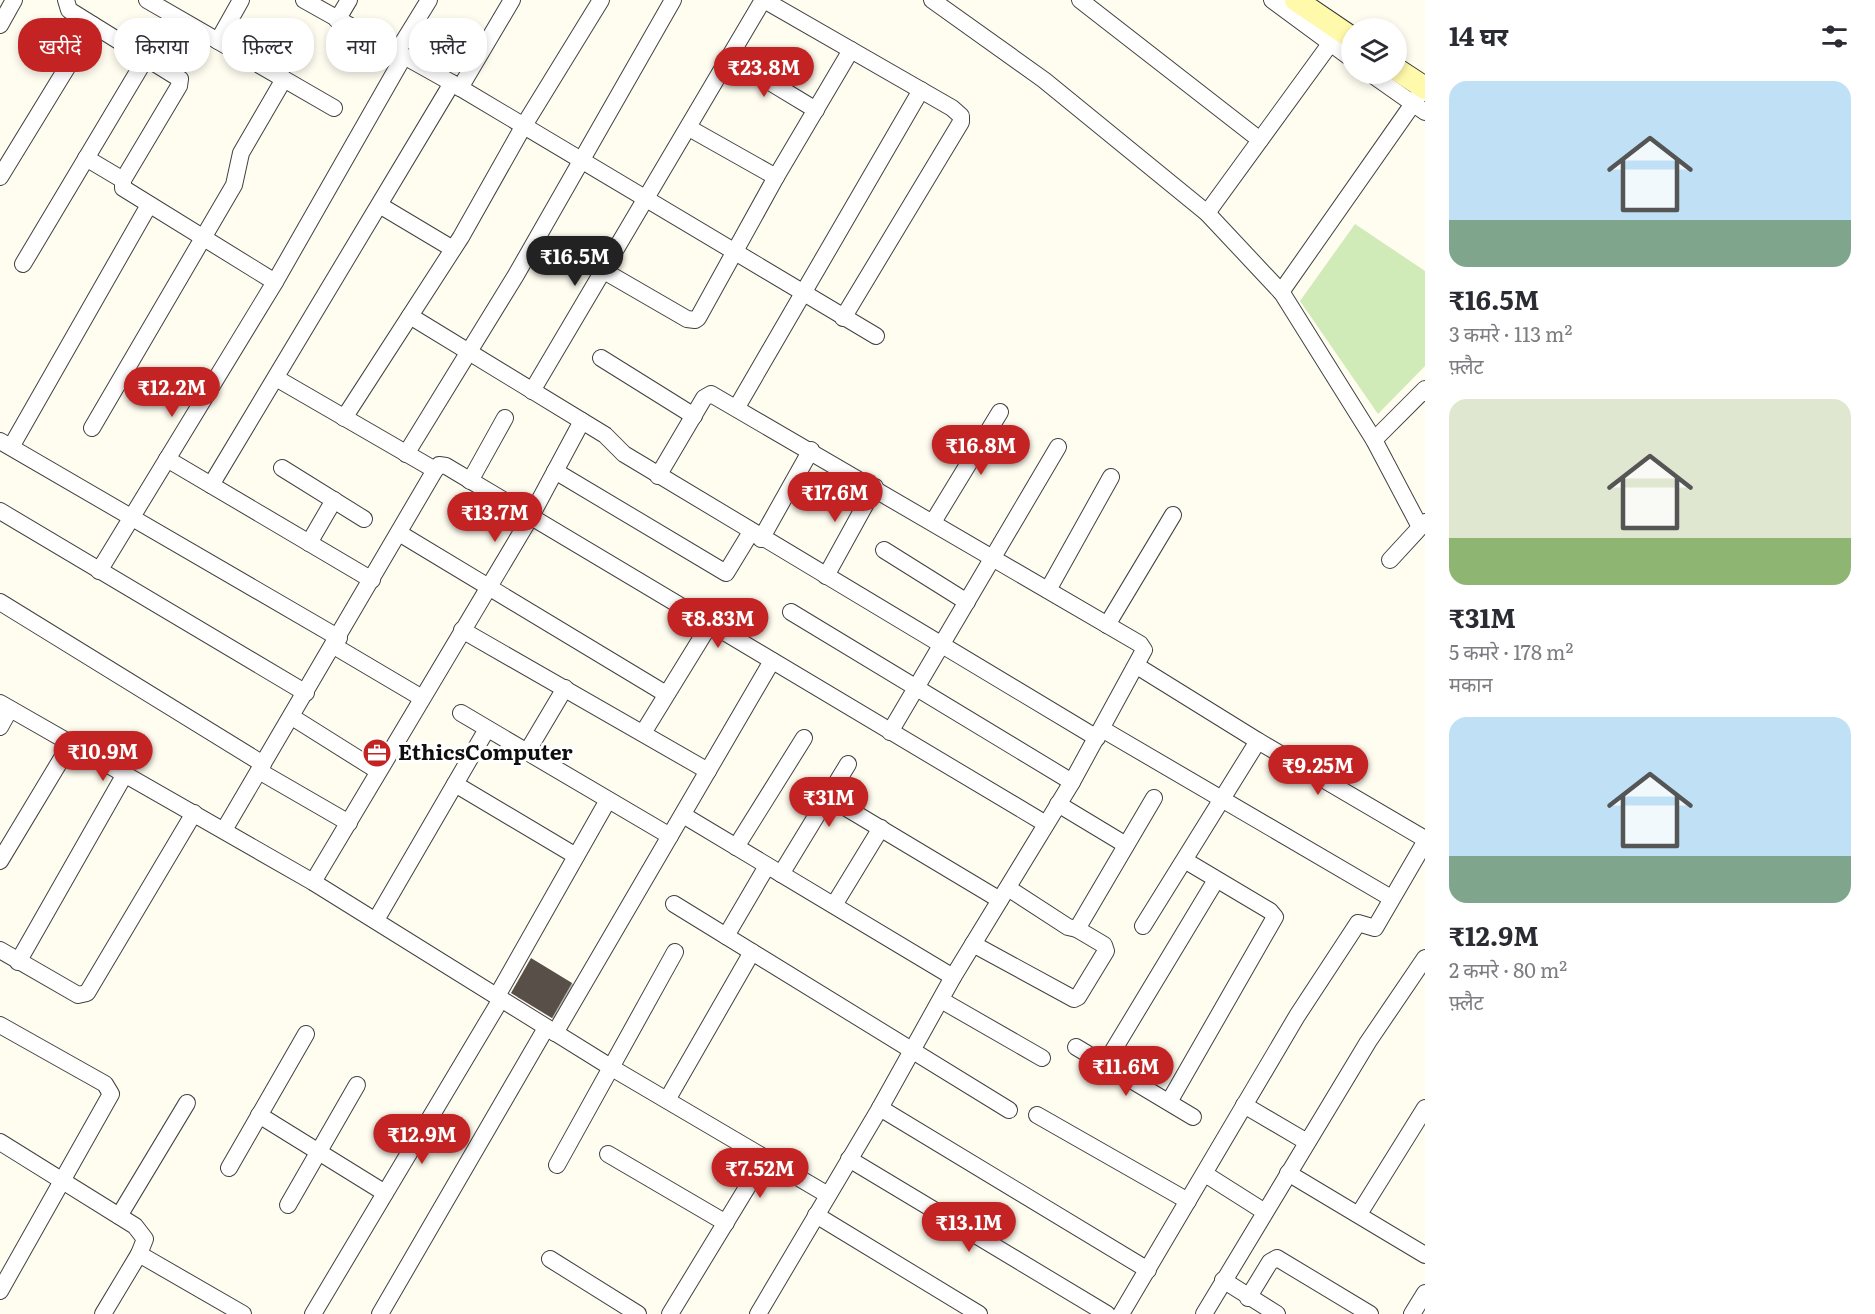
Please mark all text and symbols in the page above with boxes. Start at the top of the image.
text: 14 घर [1449,15,1508,54]
chip: खरीदें [18,18,102,72]
chip: किराया [114,18,210,72]
chip: फ़िल्टर [222,18,314,72]
chip: नया [326,18,397,72]
chip: फ़्लैट [409,18,487,72]
map controls [1341,18,1407,84]
button: layers [1341,18,1407,84]
icon: filters [1818,20,1851,53]
pin: ₹23.8M [715,47,813,98]
text: ₹23.8M [728,51,800,81]
icon: home [1596,120,1704,228]
pin: ₹16.5M [526,236,624,287]
text: ₹16.5M [540,240,610,270]
text: ₹16.5M [1449,279,1539,318]
text: 3 कमरे · 113 m² [1449,318,1572,348]
text: फ़्लैट [1449,350,1484,380]
pin: ₹12.2M [123,367,221,418]
text: ₹12.2M [138,371,206,401]
pin: ₹16.8M [932,425,1030,476]
text: ₹16.8M [946,429,1016,459]
icon: home [1596,438,1704,546]
pin: ₹17.6M [786,472,884,523]
text: ₹17.6M [802,476,868,506]
pin: ₹13.7M [446,492,544,543]
text: ₹13.7M [461,496,529,526]
text: ₹31M [1449,597,1516,636]
pin: ₹8.83M [669,598,767,649]
text: ₹8.83M [681,602,755,632]
text: 5 कमरे · 178 m² [1449,636,1573,666]
text: मकान [1449,668,1493,698]
pin: ₹10.9M [54,731,152,782]
text: ₹10.9M [68,735,138,765]
place label: EthicsComputer [398,735,573,766]
office icon: EthicsComputer [361,737,393,769]
pin: ₹9.25M [1269,745,1367,796]
text: ₹9.25M [1282,749,1354,779]
icon: home [1596,756,1704,864]
pin: ₹31M [793,777,865,828]
text: ₹31M [803,781,855,811]
text: ₹12.9M [1449,915,1539,954]
text: 2 कमरे · 80 m² [1449,954,1567,984]
text: फ़्लैट [1449,986,1484,1016]
pin: ₹11.6M [1077,1046,1175,1097]
text: ₹11.6M [1093,1050,1159,1080]
pin: ₹12.9M [373,1114,471,1165]
text: ₹12.9M [387,1118,457,1148]
pin: ₹7.52M [711,1148,809,1199]
text: ₹7.52M [726,1152,794,1182]
pin: ₹13.1M [920,1202,1018,1253]
text: ₹13.1M [936,1206,1002,1236]

